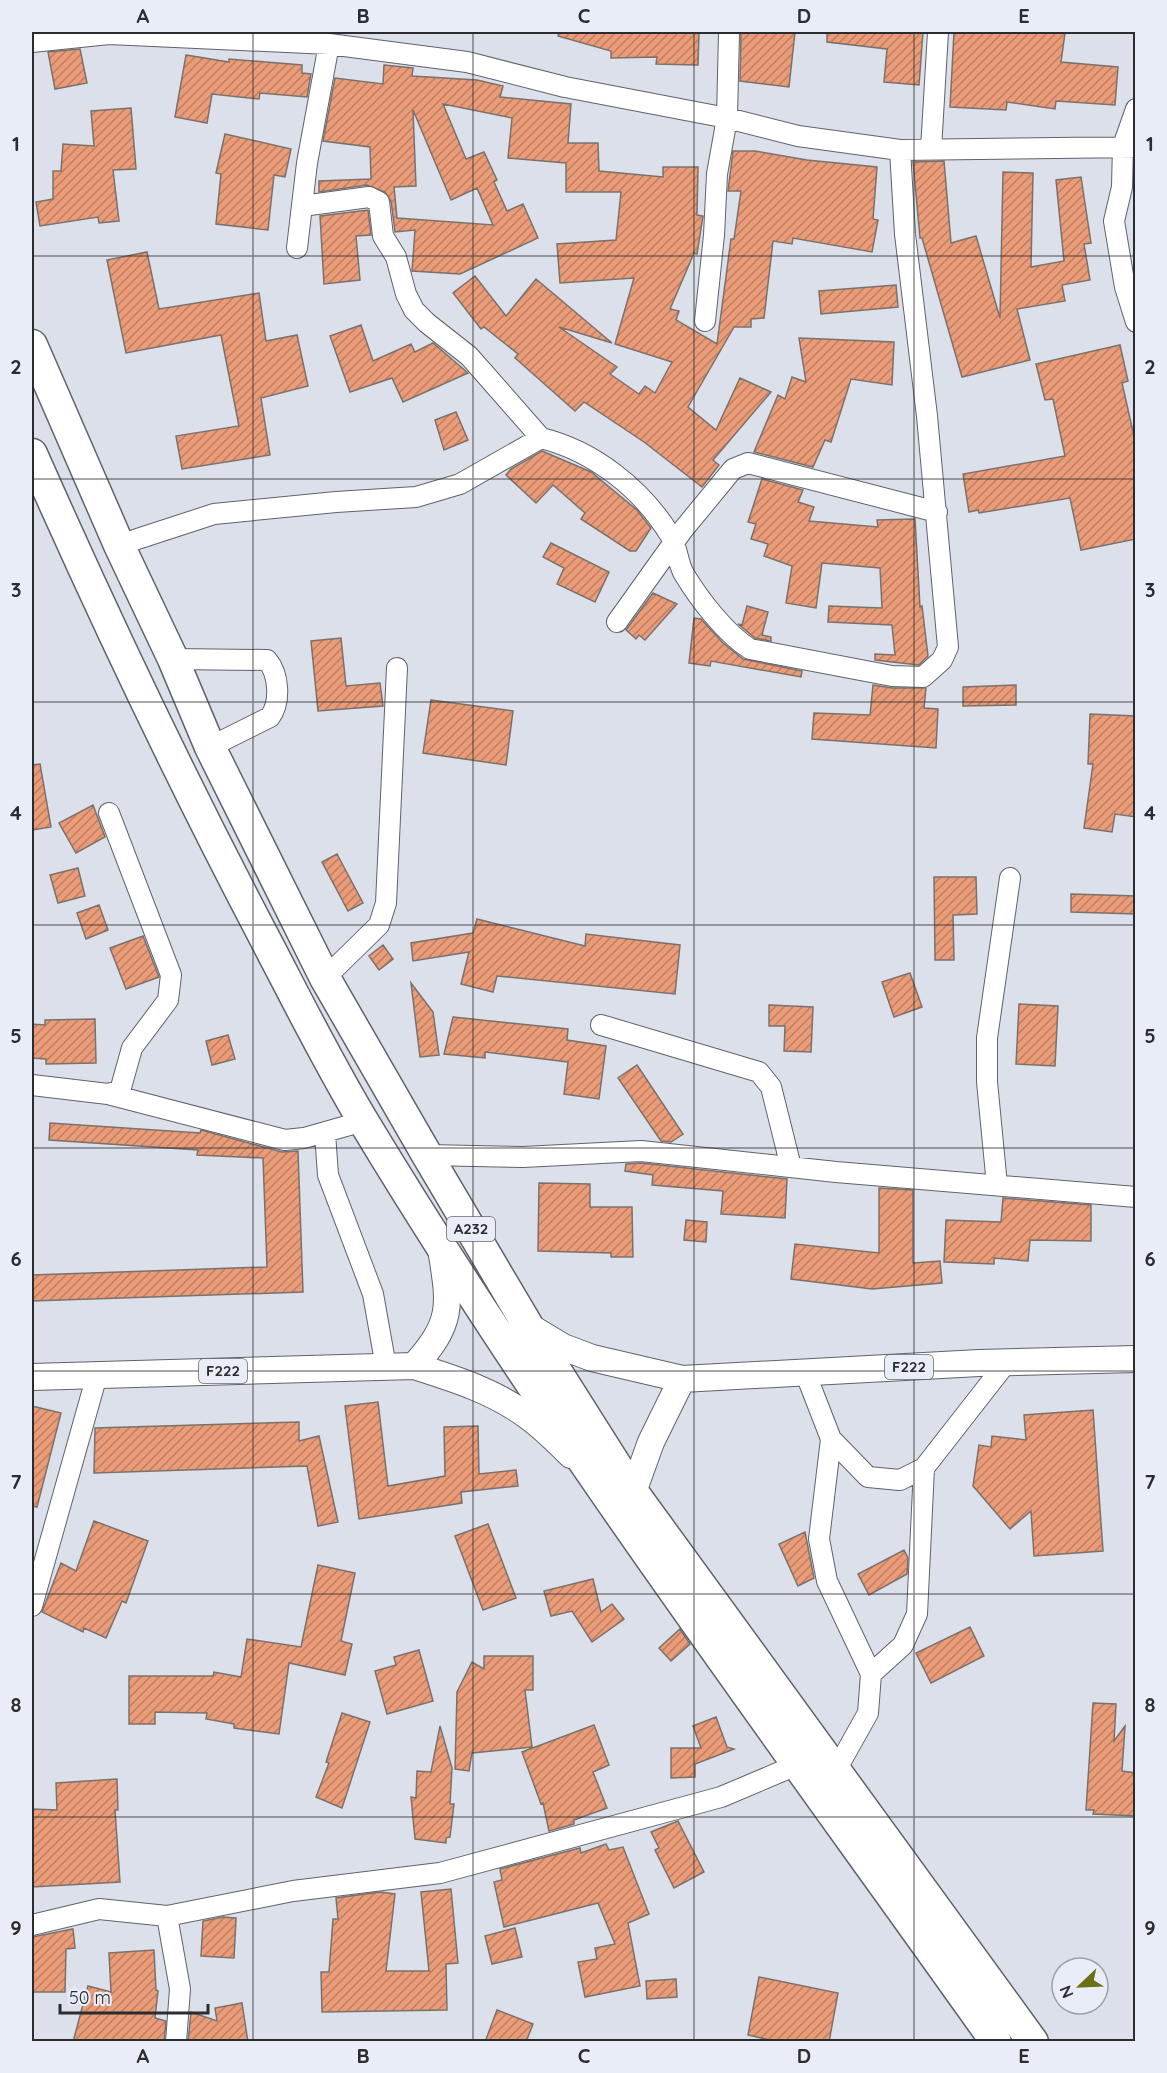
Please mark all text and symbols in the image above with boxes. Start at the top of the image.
text: A [137,3,150,28]
text: B [356,3,370,28]
text: C [578,3,591,28]
text: D [797,3,811,28]
text: E [1018,3,1030,28]
text: 1 [12,131,20,156]
text: 1 [1146,131,1154,156]
text: 2 [10,354,22,379]
text: 2 [1144,354,1156,379]
text: 3 [11,577,21,602]
text: 3 [1145,577,1155,602]
text: 4 [10,800,22,825]
text: 4 [1144,800,1156,825]
text: 5 [10,1023,22,1048]
text: 5 [1144,1023,1156,1048]
road number: A232 [447,1217,495,1241]
text: 6 [10,1246,22,1271]
text: 6 [1144,1246,1156,1271]
road number: F222 [885,1355,933,1379]
road number: F222 [199,1359,247,1383]
text: 7 [11,1469,22,1494]
text: 7 [1145,1469,1156,1494]
text: 8 [11,1692,22,1717]
text: 8 [1145,1692,1156,1717]
text: 9 [10,1915,22,1940]
text: 9 [1144,1915,1156,1940]
north arrow [1050,1956,1110,2016]
scale bar [60,1977,208,2015]
text: N [1055,1983,1078,2001]
text: 50 m [69,1986,111,2009]
text: A [137,2043,150,2068]
text: B [356,2043,370,2068]
text: C [578,2043,591,2068]
text: D [797,2043,811,2068]
text: E [1018,2043,1030,2068]

